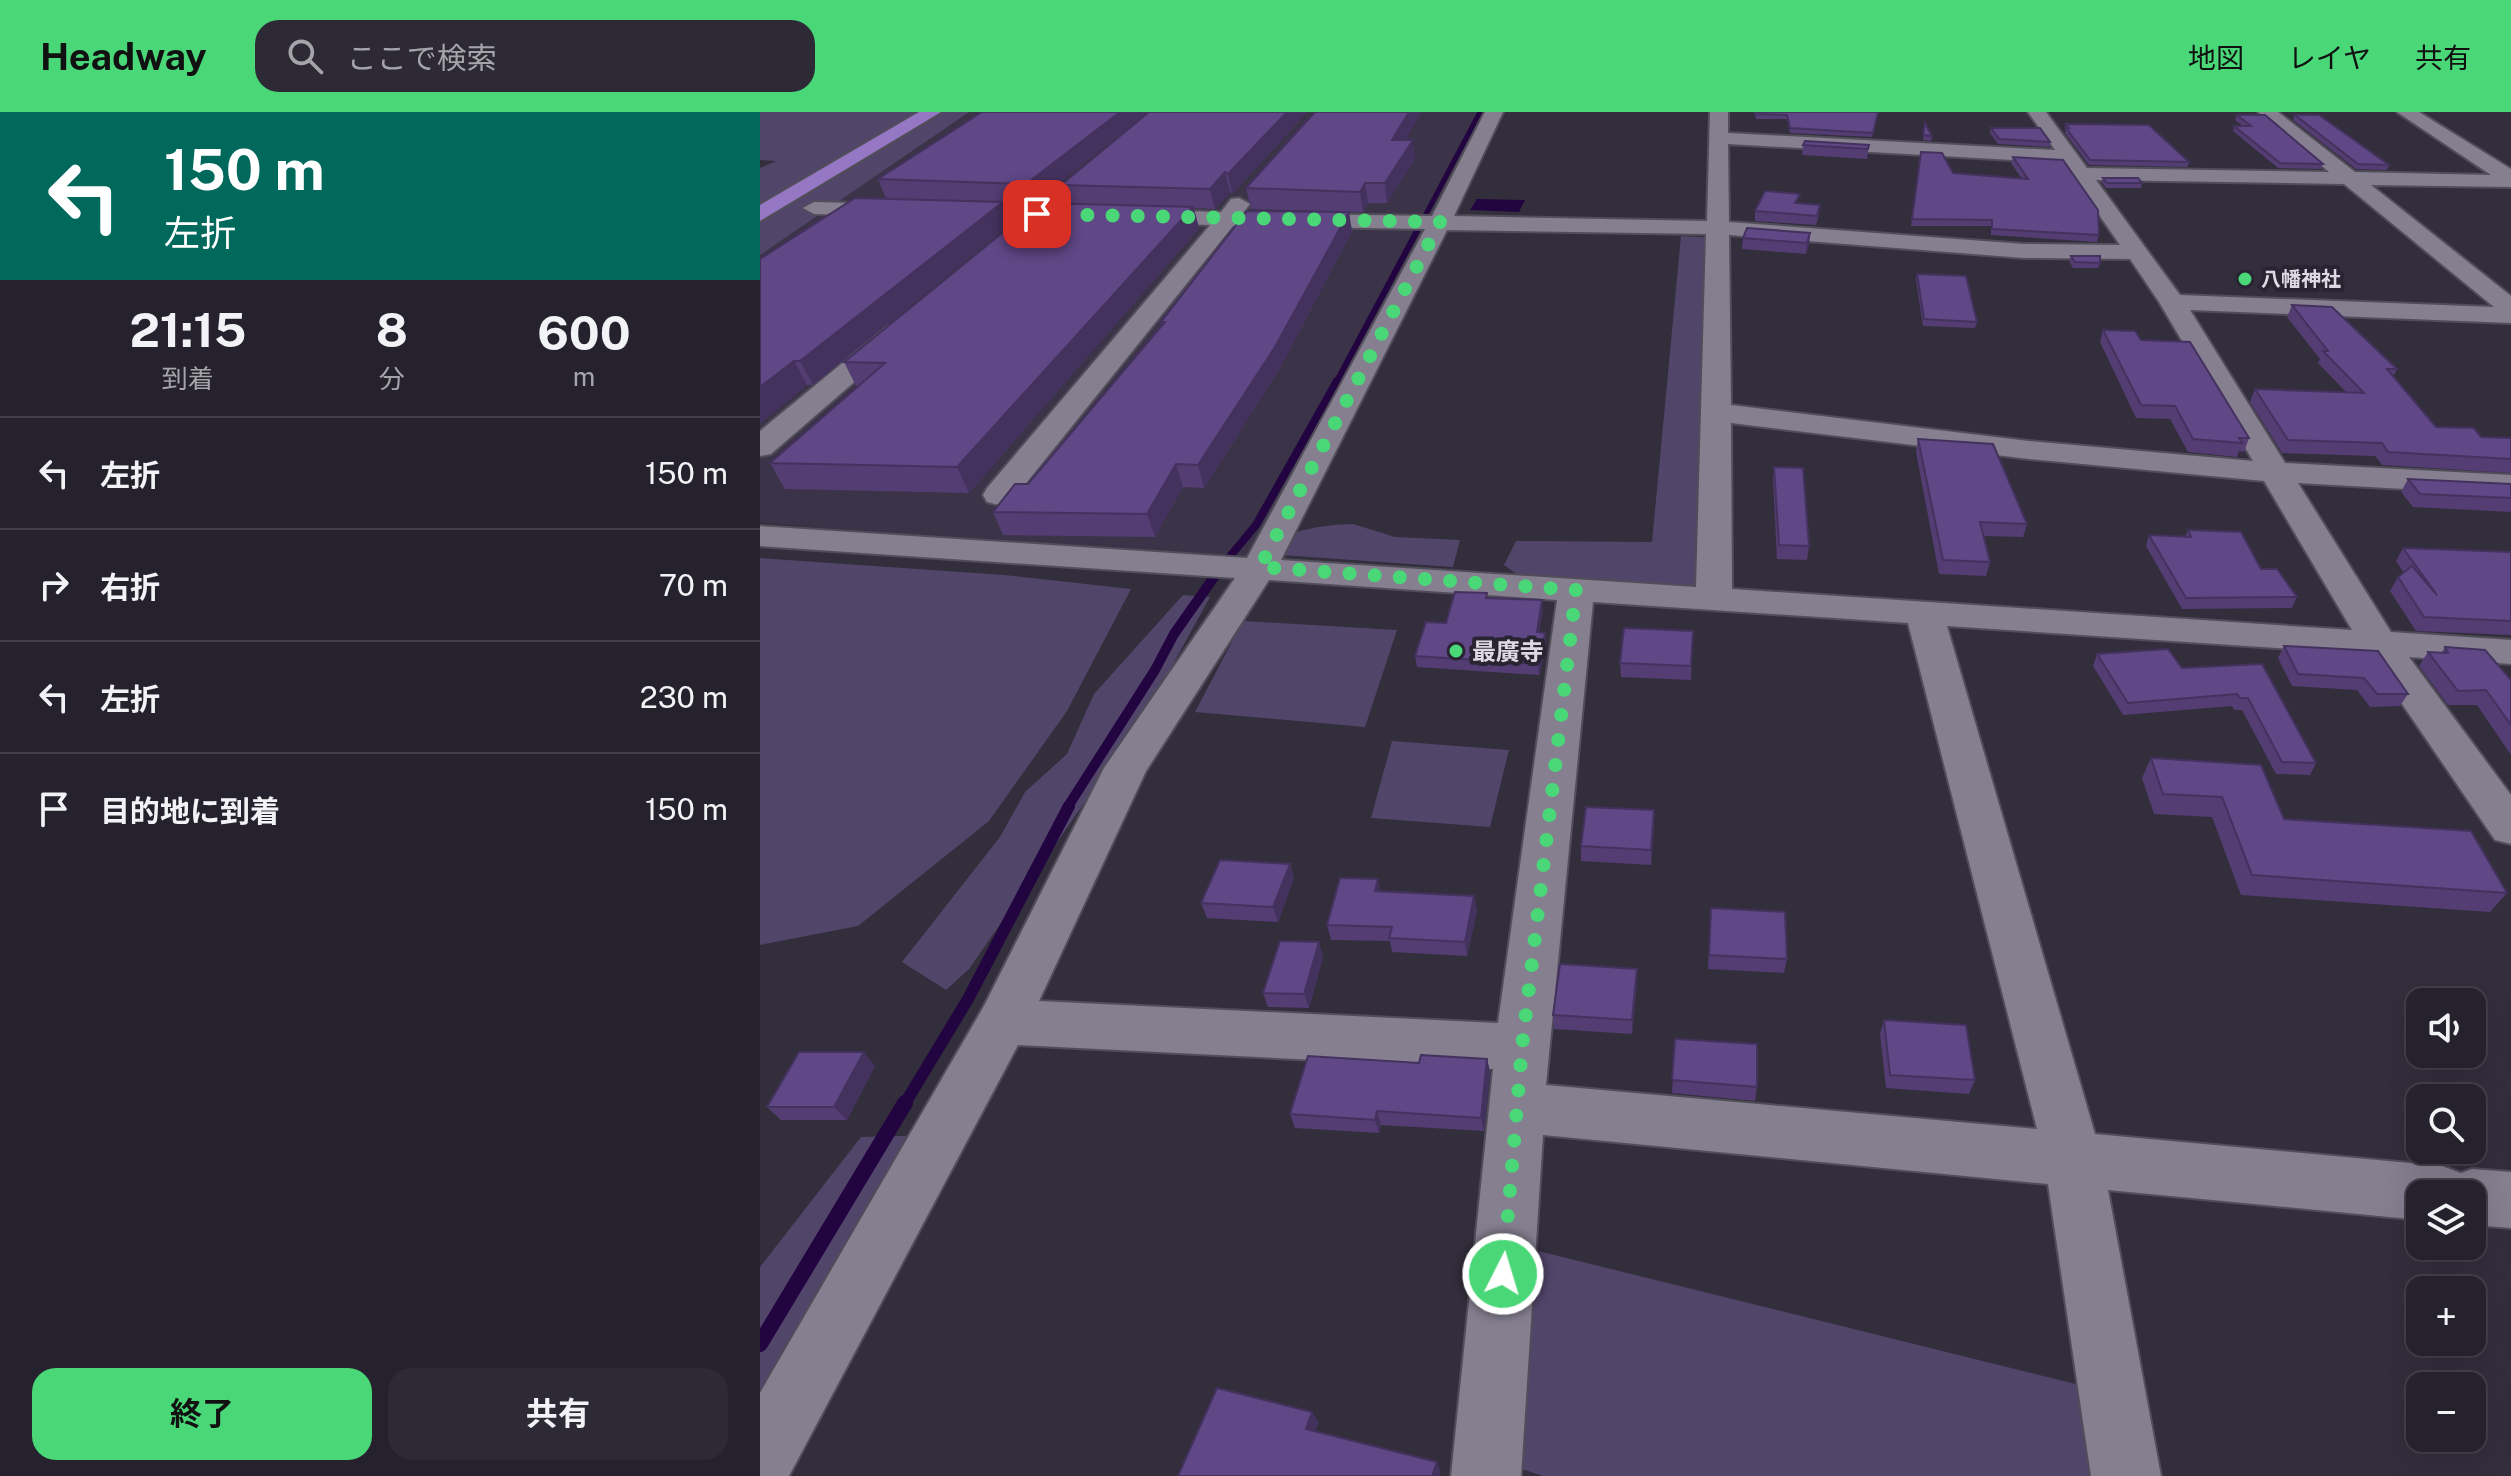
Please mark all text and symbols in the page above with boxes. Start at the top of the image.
search box [255,20,815,92]
text: Headway [40,34,207,79]
icon: search [283,34,327,78]
text: ここで検索 [347,40,497,76]
text: 地図 [2188,41,2244,74]
text: レイヤ [2288,41,2371,74]
text: 共有 [2415,41,2471,74]
text: 150 m [164,137,325,203]
icon: left [32,144,136,248]
pin [1003,180,1071,248]
icon: arrive [1015,192,1059,236]
text: 左折 [164,212,236,254]
place label: 八幡神社 [2261,267,2341,291]
marker: 八幡神社 [2236,270,2254,288]
text: 21:15 [129,301,246,358]
text: 8 [376,301,408,358]
text: 600 [537,304,631,361]
text: m [573,361,595,392]
text: 到着 [162,363,214,394]
text: 分 [379,363,405,394]
icon: left [32,451,76,495]
text: 150 m [645,455,728,491]
text: 左折 [100,457,160,493]
icon: right [32,563,76,607]
text: 70 m [659,567,728,603]
text: 右折 [100,569,160,605]
place label: 最廣寺 [1472,637,1544,665]
marker: 最廣寺 [1447,642,1465,660]
icon: left [32,675,76,719]
text: 230 m [640,679,728,715]
text: 左折 [100,681,160,717]
icon: arrive [32,787,76,831]
text: 150 m [645,791,728,827]
text: 目的地に到着 [100,793,280,829]
map controls [2406,988,2486,1452]
button: sound [2406,988,2486,1068]
button: search [2406,1084,2486,1164]
button: layers [2406,1180,2486,1260]
position arrow [1461,1232,1545,1316]
button: + [2406,1276,2486,1356]
button: 終了 [32,1368,372,1460]
button: 共有 [388,1368,728,1460]
button: − [2406,1372,2486,1452]

